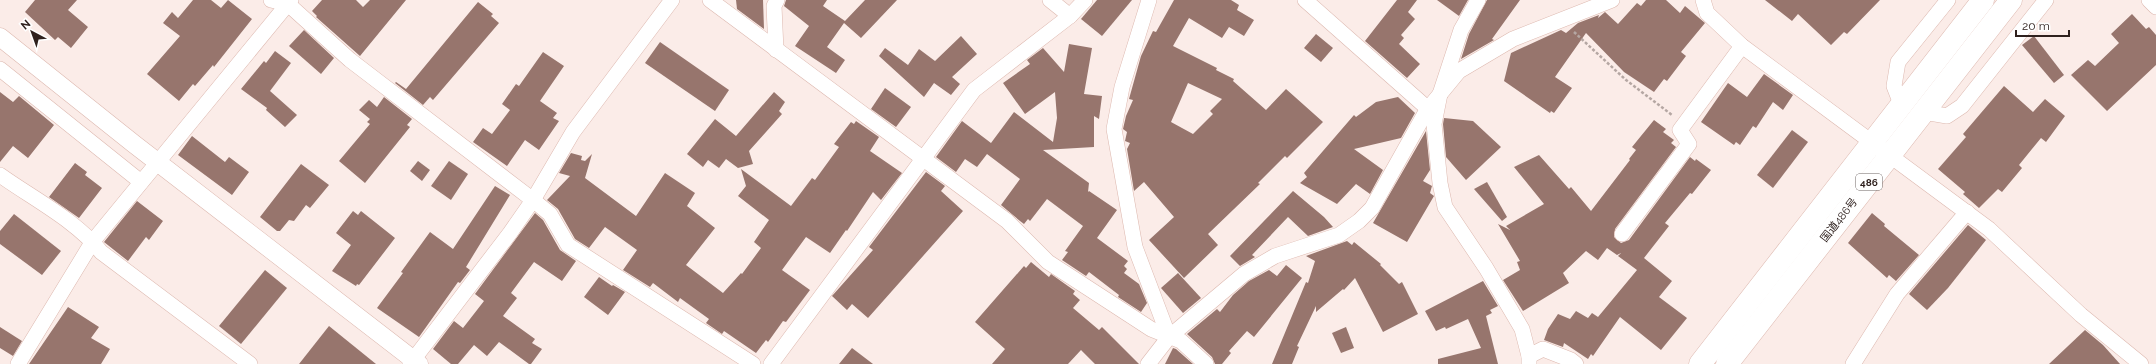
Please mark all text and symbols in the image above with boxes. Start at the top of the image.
north arrow [12,12,52,52]
scale bar [2016,12,2069,38]
text: N [18,17,33,32]
text: 20 m [2022,19,2050,33]
road number: 486 [1856,174,1882,190]
street label: 国道486号 [1818,195,1860,245]

